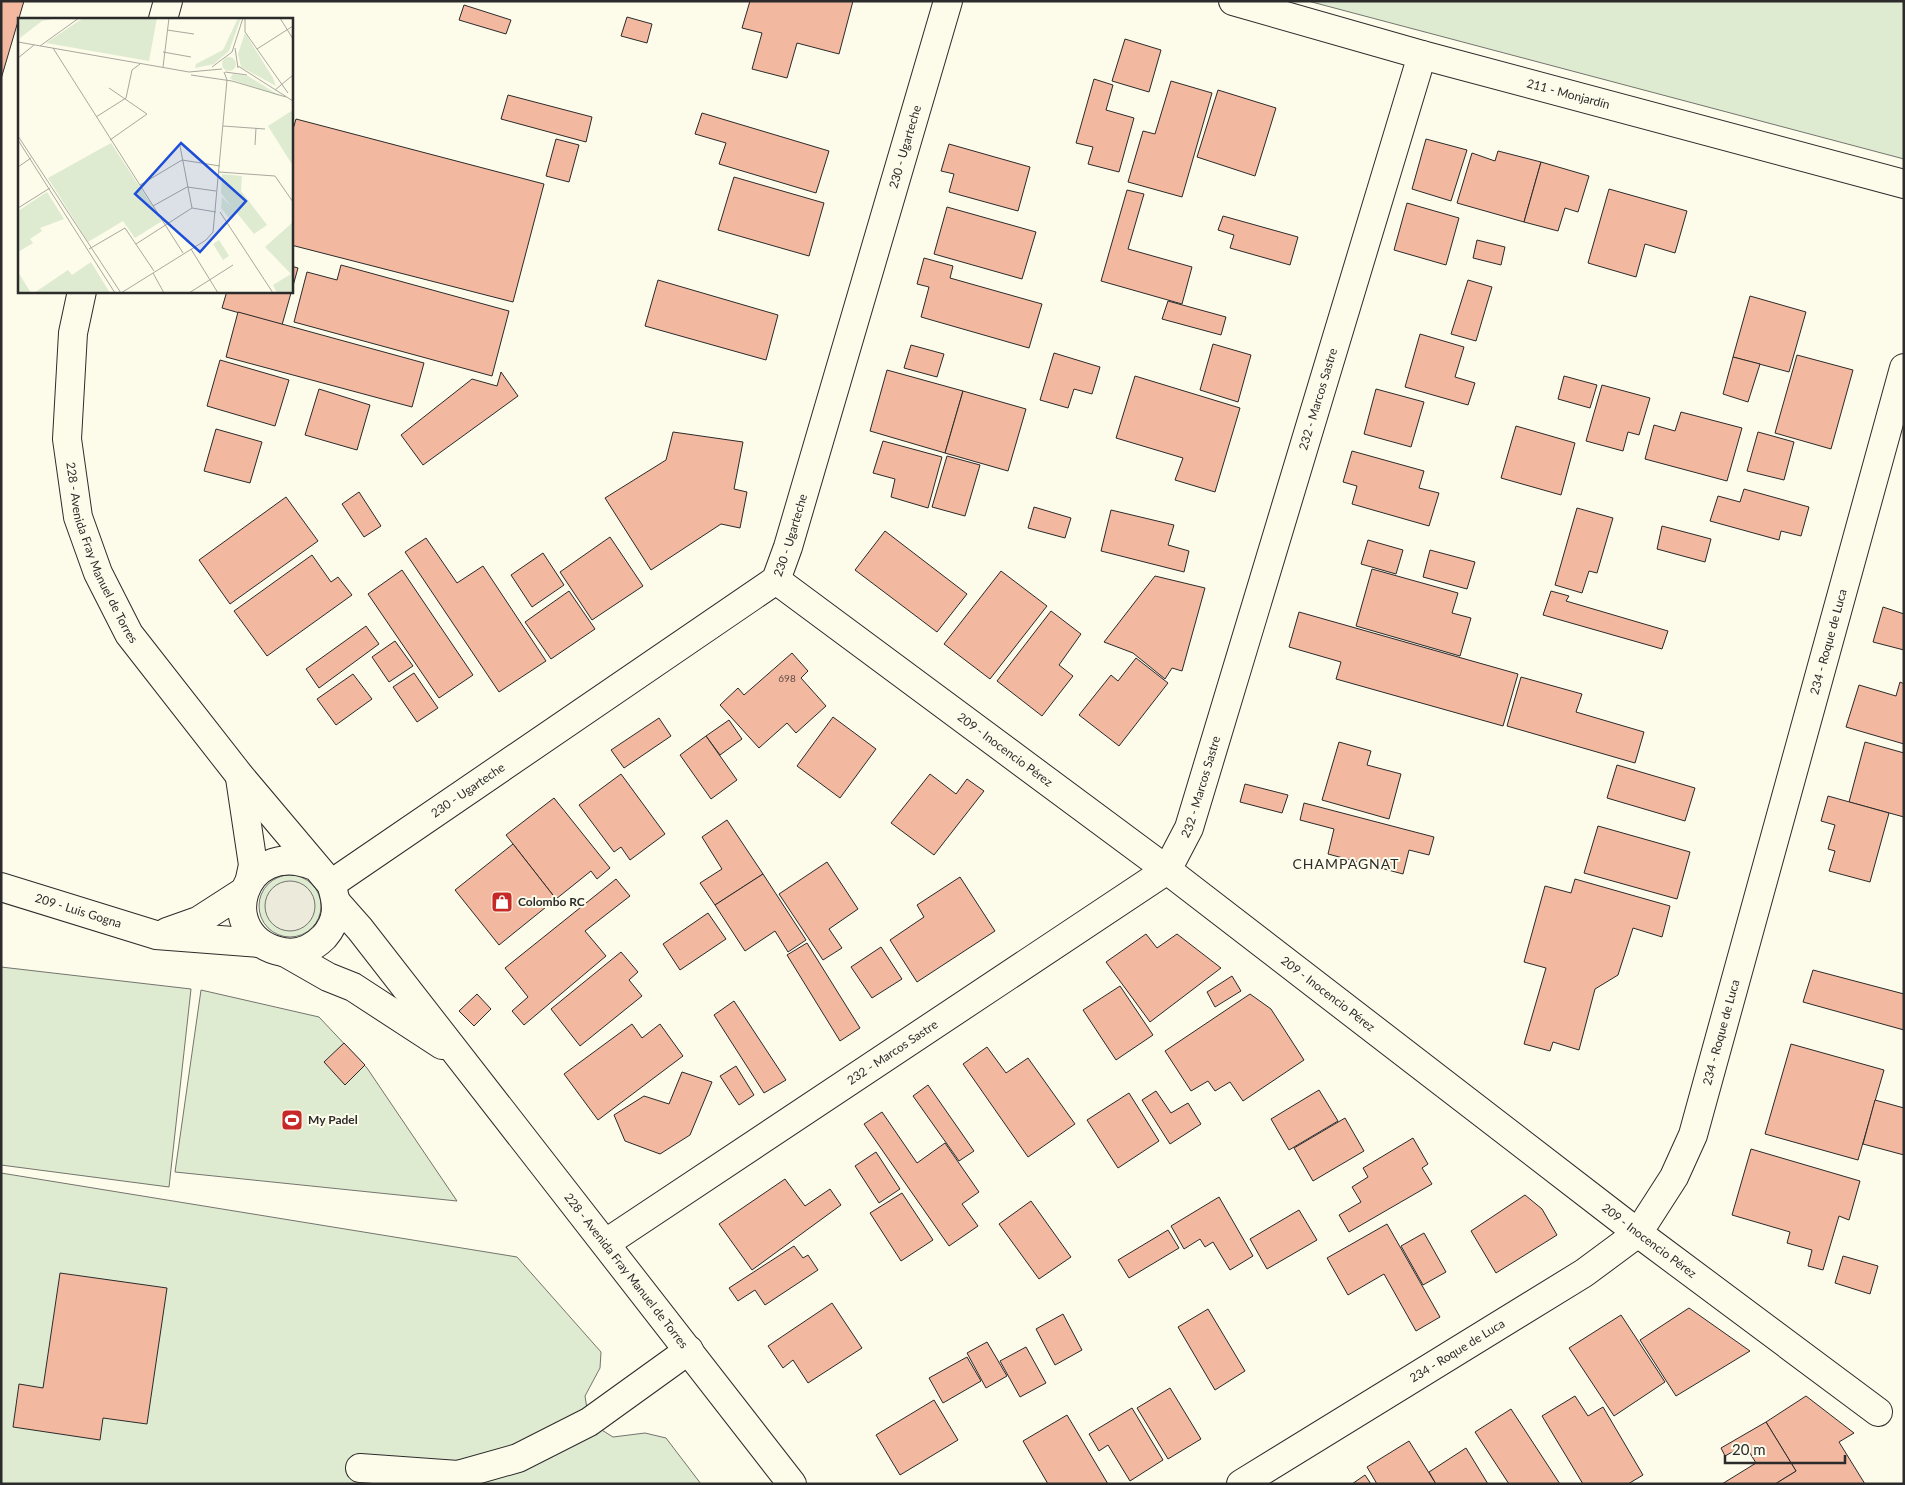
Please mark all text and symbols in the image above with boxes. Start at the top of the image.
inset map [18,18,292,292]
street label: 211 - Monjardín [1525,75,1612,112]
street label: 230 - Ugarteche [885,103,924,190]
street label: 232 - Marcos Sastre [1295,346,1340,452]
street label: 228 - Avenida Fray Manuel de Torres [63,461,141,646]
street label: 230 - Ugarteche [770,492,810,579]
street label: 234 - Roque de Luca [1807,587,1850,696]
house number: 698 [778,672,796,684]
street label: 209 - Inocencio Pérez [955,709,1056,790]
street label: 232 - Marcos Sastre [1177,734,1223,840]
street label: 230 - Ugarteche [428,759,508,820]
district label: CHAMPAGNAT [1292,855,1400,872]
street label: 209 - Luis Gogna [33,890,124,931]
shop icon: Colombo RC [490,890,514,914]
place label: Colombo RC [518,894,585,909]
street label: 209 - Inocencio Pérez [1278,953,1379,1035]
street label: 234 - Roque de Luca [1699,978,1742,1087]
street label: 232 - Marcos Sastre [844,1017,940,1088]
sports icon: My Padel [280,1108,304,1132]
place label: My Padel [308,1112,358,1127]
street label: 228 - Avenida Fray Manuel de Torres [561,1190,692,1351]
street label: 209 - Inocencio Pérez [1599,1200,1700,1281]
street label: 234 - Roque de Luca [1407,1316,1507,1385]
scale bar [1725,1432,1845,1464]
text: 20 m [1732,1440,1766,1458]

